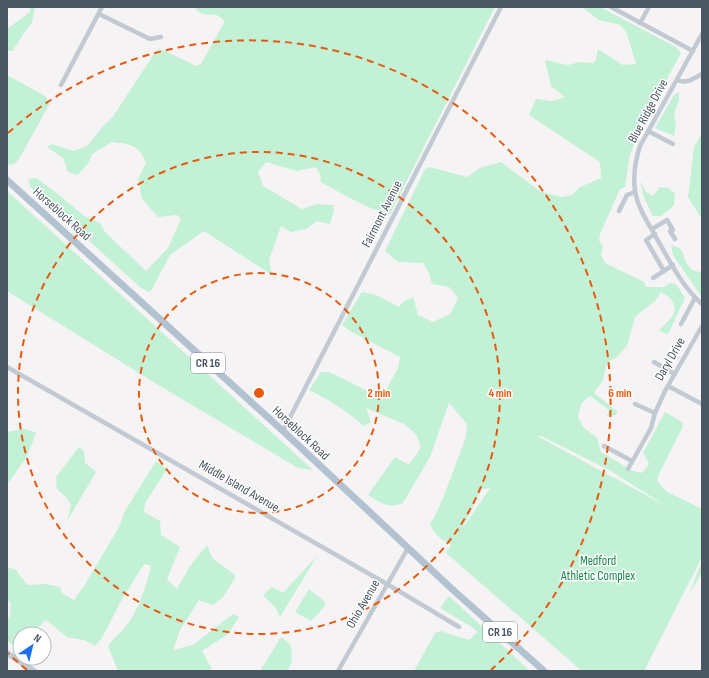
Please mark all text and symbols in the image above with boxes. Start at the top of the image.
street label: Blue Ridge Drive [625,76,671,146]
street label: Fairmont Avenue [358,178,406,250]
street label: Horseblock Road [30,184,94,244]
street label: Daryl Drive [651,334,689,384]
road number: CR 16 [191,353,225,373]
centre of rings [252,386,266,400]
text: 2 min [368,386,390,401]
text: 4 min [488,386,512,401]
text: 6 min [608,386,632,401]
street label: Horseblock Road [269,402,333,464]
street label: Middle Island Avenue [196,457,282,515]
park label: Medford Athletic Complex [560,553,635,584]
street label: Ohio Avenue [343,577,383,631]
road number: CR 16 [483,622,517,642]
north arrow [12,626,52,666]
text: N [31,631,44,645]

